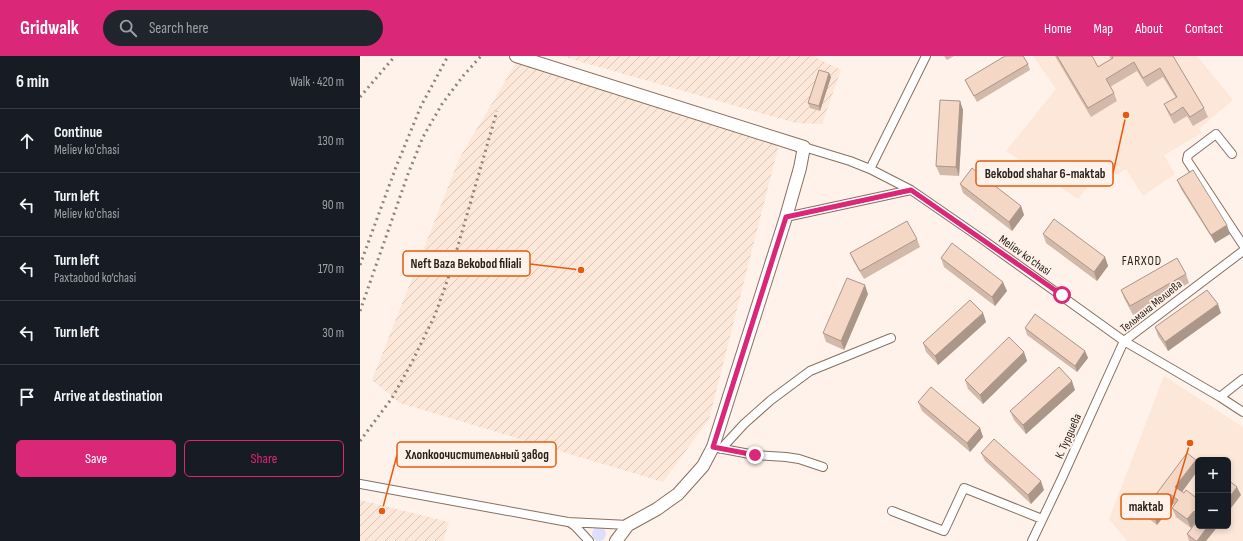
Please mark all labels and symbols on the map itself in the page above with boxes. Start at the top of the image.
callout: Bekobod shahar 6-maktab [976,161,1113,186]
text: Bekobod shahar 6-maktab [985,166,1106,182]
street label: Meliev ko'chasi [996,232,1054,279]
callout: Neft Baza Bekobod filiali [403,251,530,276]
district label: FARXOD [1122,253,1162,269]
text: Neft Baza Bekobod filiali [411,256,522,272]
street label: Тельмана Мелиева [1117,277,1186,336]
route start [1053,286,1071,304]
street label: К. Турдиева [1052,411,1085,461]
callout: Хлопкоочистительный завод [397,442,556,467]
route end [746,446,764,464]
text: Хлопкоочистительный завод [404,447,549,463]
callout: maktab [1121,494,1171,519]
text: maktab [1129,499,1164,515]

